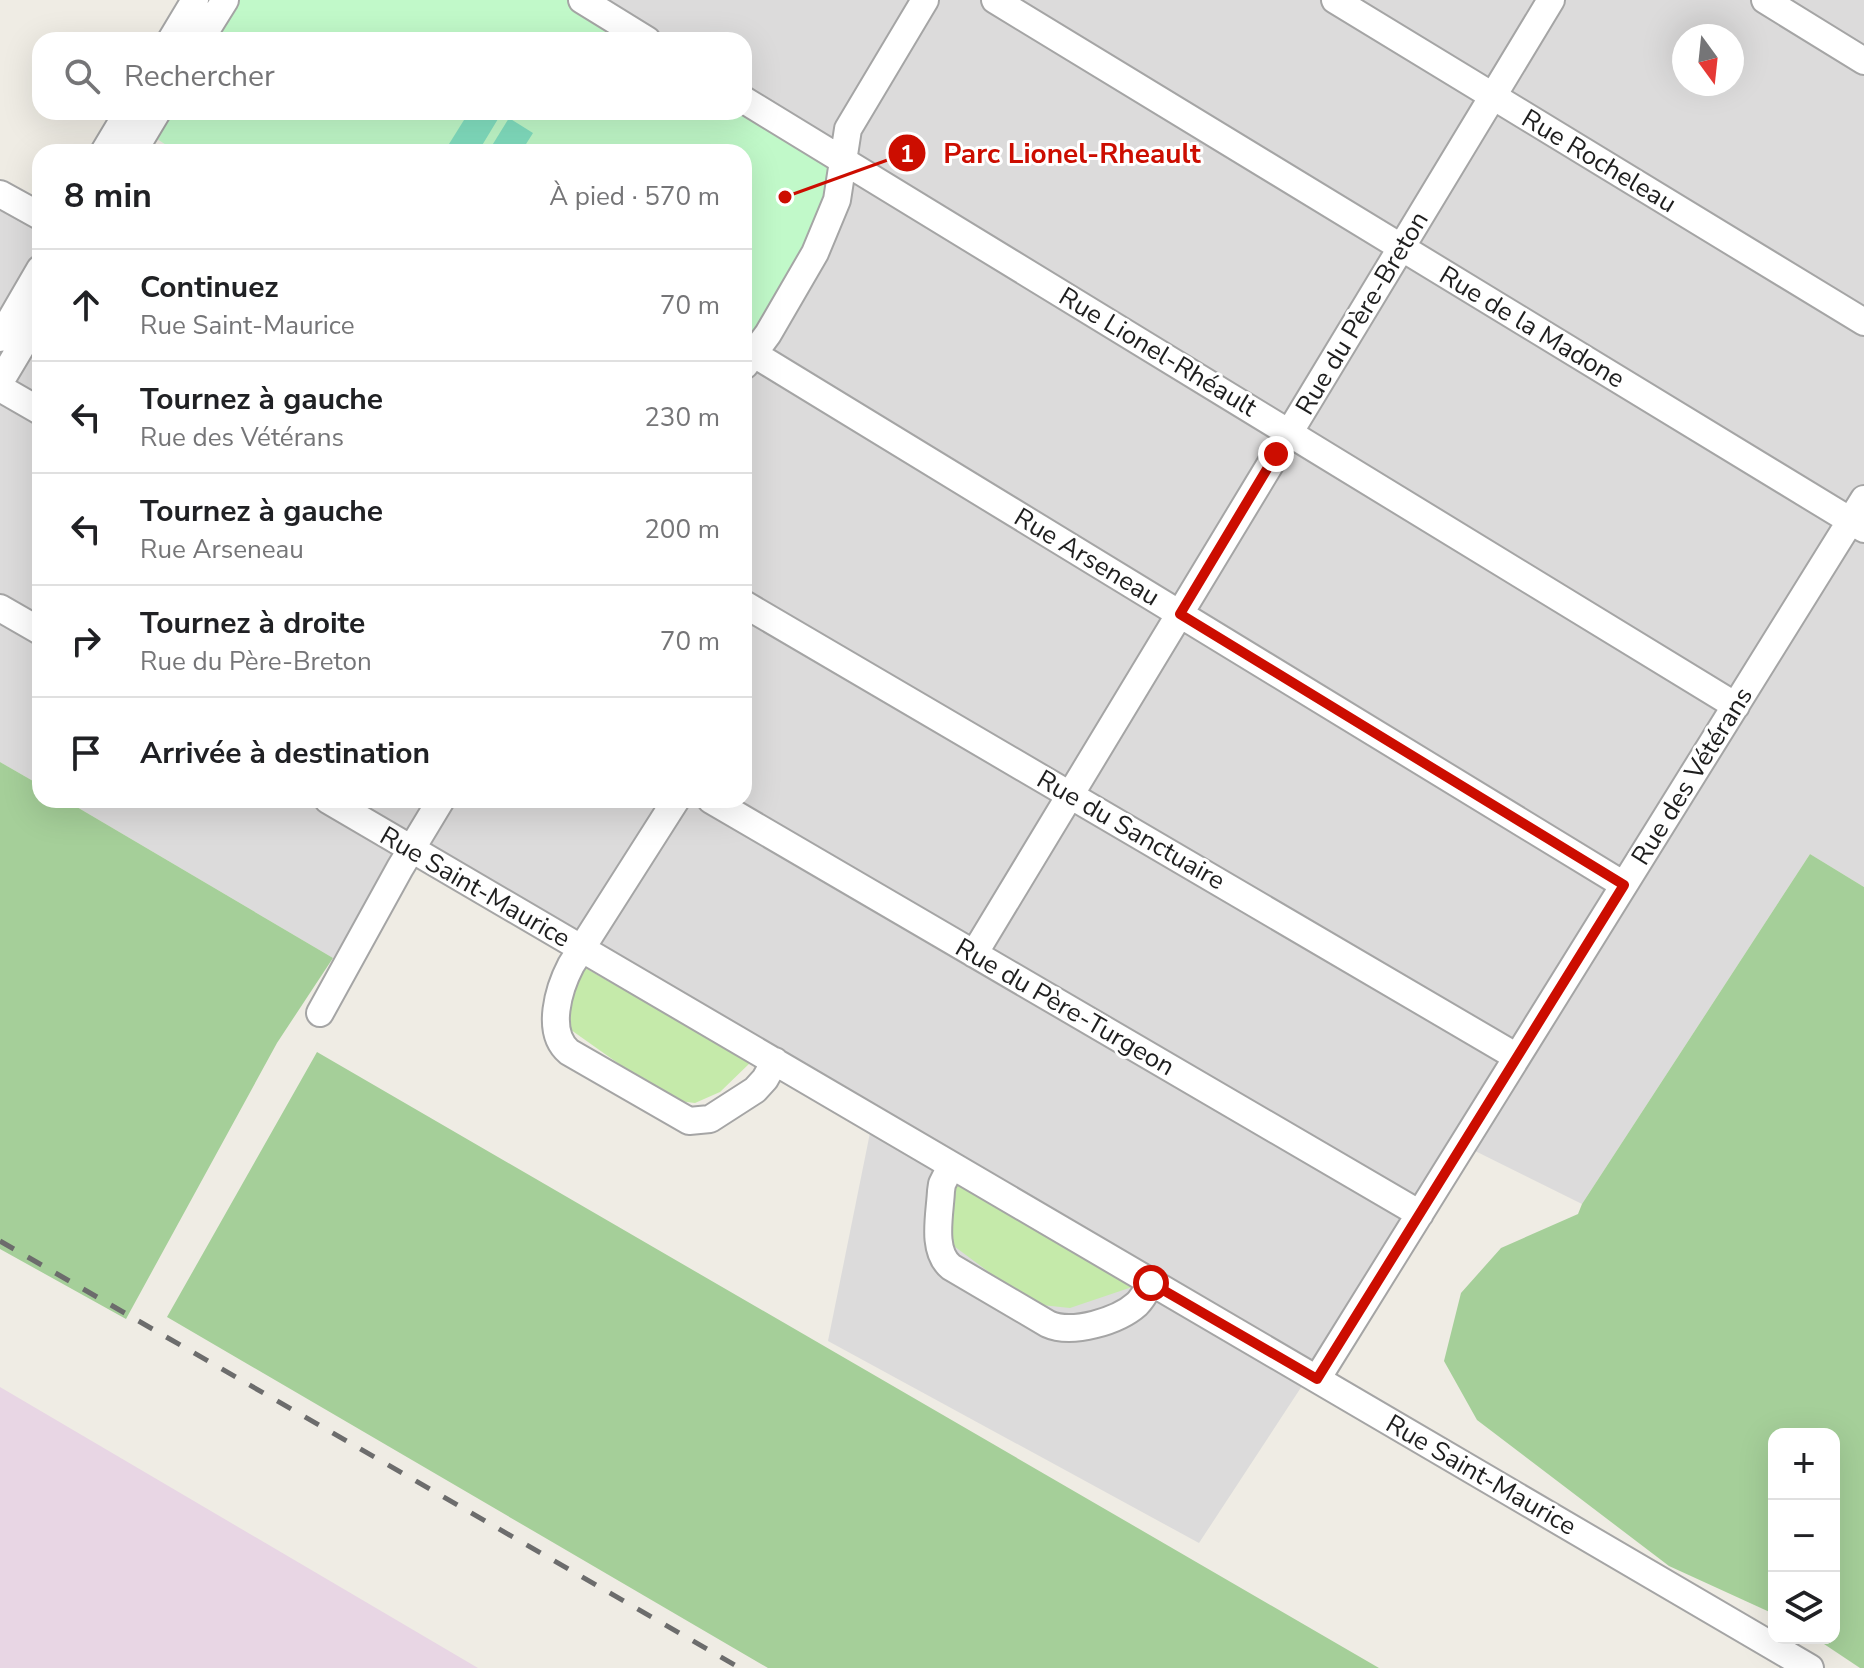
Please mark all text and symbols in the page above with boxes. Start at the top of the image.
north arrow [1672,24,1744,96]
search box [32,32,752,120]
icon: search [60,54,104,98]
text: Rechercher [124,56,275,97]
street label: Rue Rocheleau [1515,101,1683,221]
callout: Parc Lionel-Rheault [887,127,1217,179]
text: Parc Lionel-Rheault [943,135,1201,173]
text: 1 [900,138,914,170]
text: 8 min [64,173,152,219]
text: À pied · 570 m [549,179,720,214]
street label: Rue du Père-Breton [1287,205,1437,421]
street label: Rue de la Madone [1433,258,1631,396]
text: Continuez [140,267,279,308]
street label: Rue Lionel-Rhéault [1052,279,1264,425]
icon: ahead [64,283,108,327]
text: 70 m [660,288,720,323]
text: Rue Saint-Maurice [140,308,354,343]
text: Tournez à gauche [140,379,383,420]
icon: left [64,395,108,439]
text: 230 m [644,400,720,435]
text: Rue des Vétérans [140,420,344,455]
route end [1258,436,1294,472]
text: Tournez à gauche [140,491,383,532]
street label: Rue Arseneau [1008,500,1166,614]
icon: left [64,507,108,551]
text: 200 m [644,512,720,547]
text: Rue Arseneau [140,532,304,567]
text: Tournez à droite [140,603,365,644]
icon: right [64,619,108,663]
text: 70 m [660,624,720,659]
text: Rue du Père-Breton [140,644,372,679]
street label: Rue des Vétérans [1623,680,1761,872]
icon: arrive [64,731,108,775]
text: Arrivée à destination [140,733,430,774]
street label: Rue du Sanctuaire [1030,762,1232,898]
street label: Rue Saint-Maurice [373,818,577,956]
street label: Rue du Père-Turgeon [949,930,1181,1084]
route start [1133,1265,1169,1301]
street label: Rue Saint-Maurice [1379,1406,1583,1544]
map controls [1768,1428,1840,1644]
button: + [1768,1428,1840,1500]
button: − [1768,1500,1840,1572]
button: layers [1768,1572,1840,1644]

